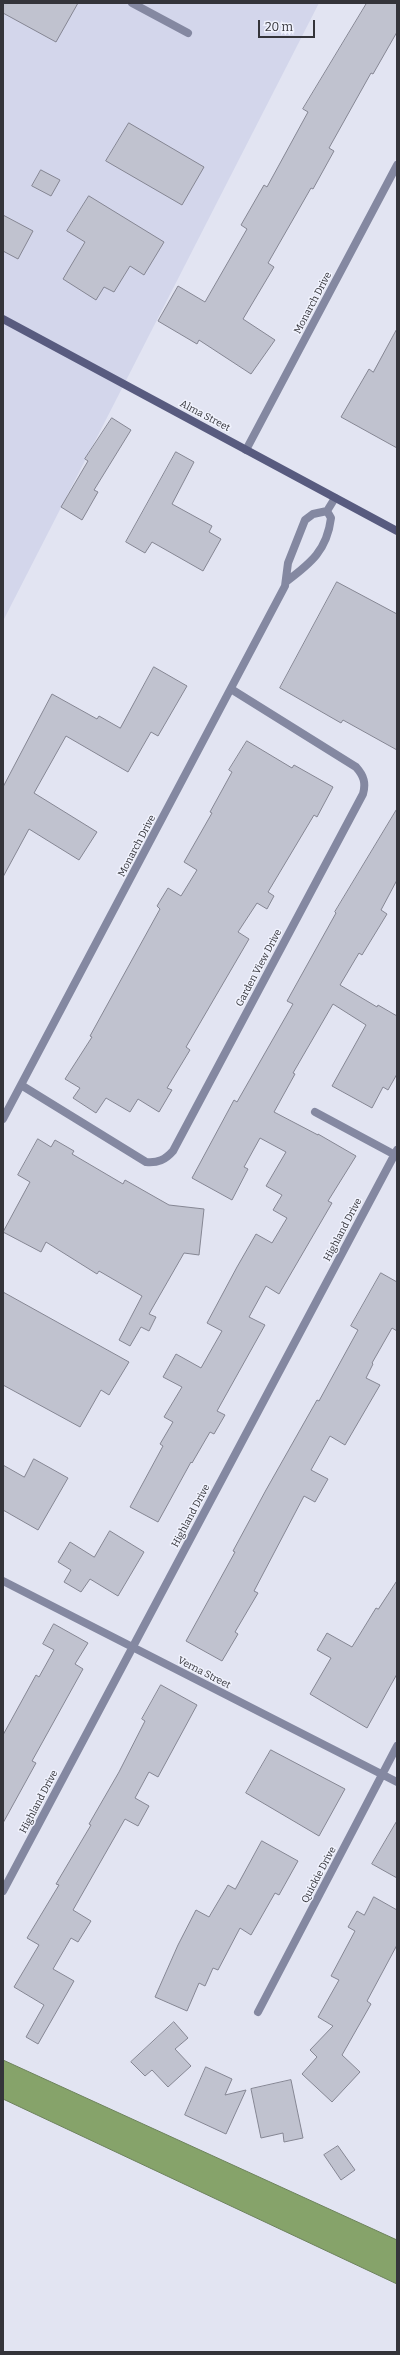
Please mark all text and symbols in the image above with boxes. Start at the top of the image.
scale bar [260,12,317,38]
text: 20 m [265,20,293,34]
street label: Monarch Drive [292,270,334,336]
street label: Alma Street [178,398,232,434]
street label: Monarch Drive [116,813,158,879]
street label: Garden View Drive [234,927,284,1009]
street label: Highland Drive [321,1196,365,1264]
street label: Highland Drive [169,1482,213,1550]
street label: Verna Street [175,1654,233,1692]
street label: Highland Drive [17,1768,61,1836]
street label: Quickie Drive [299,1845,339,1905]

